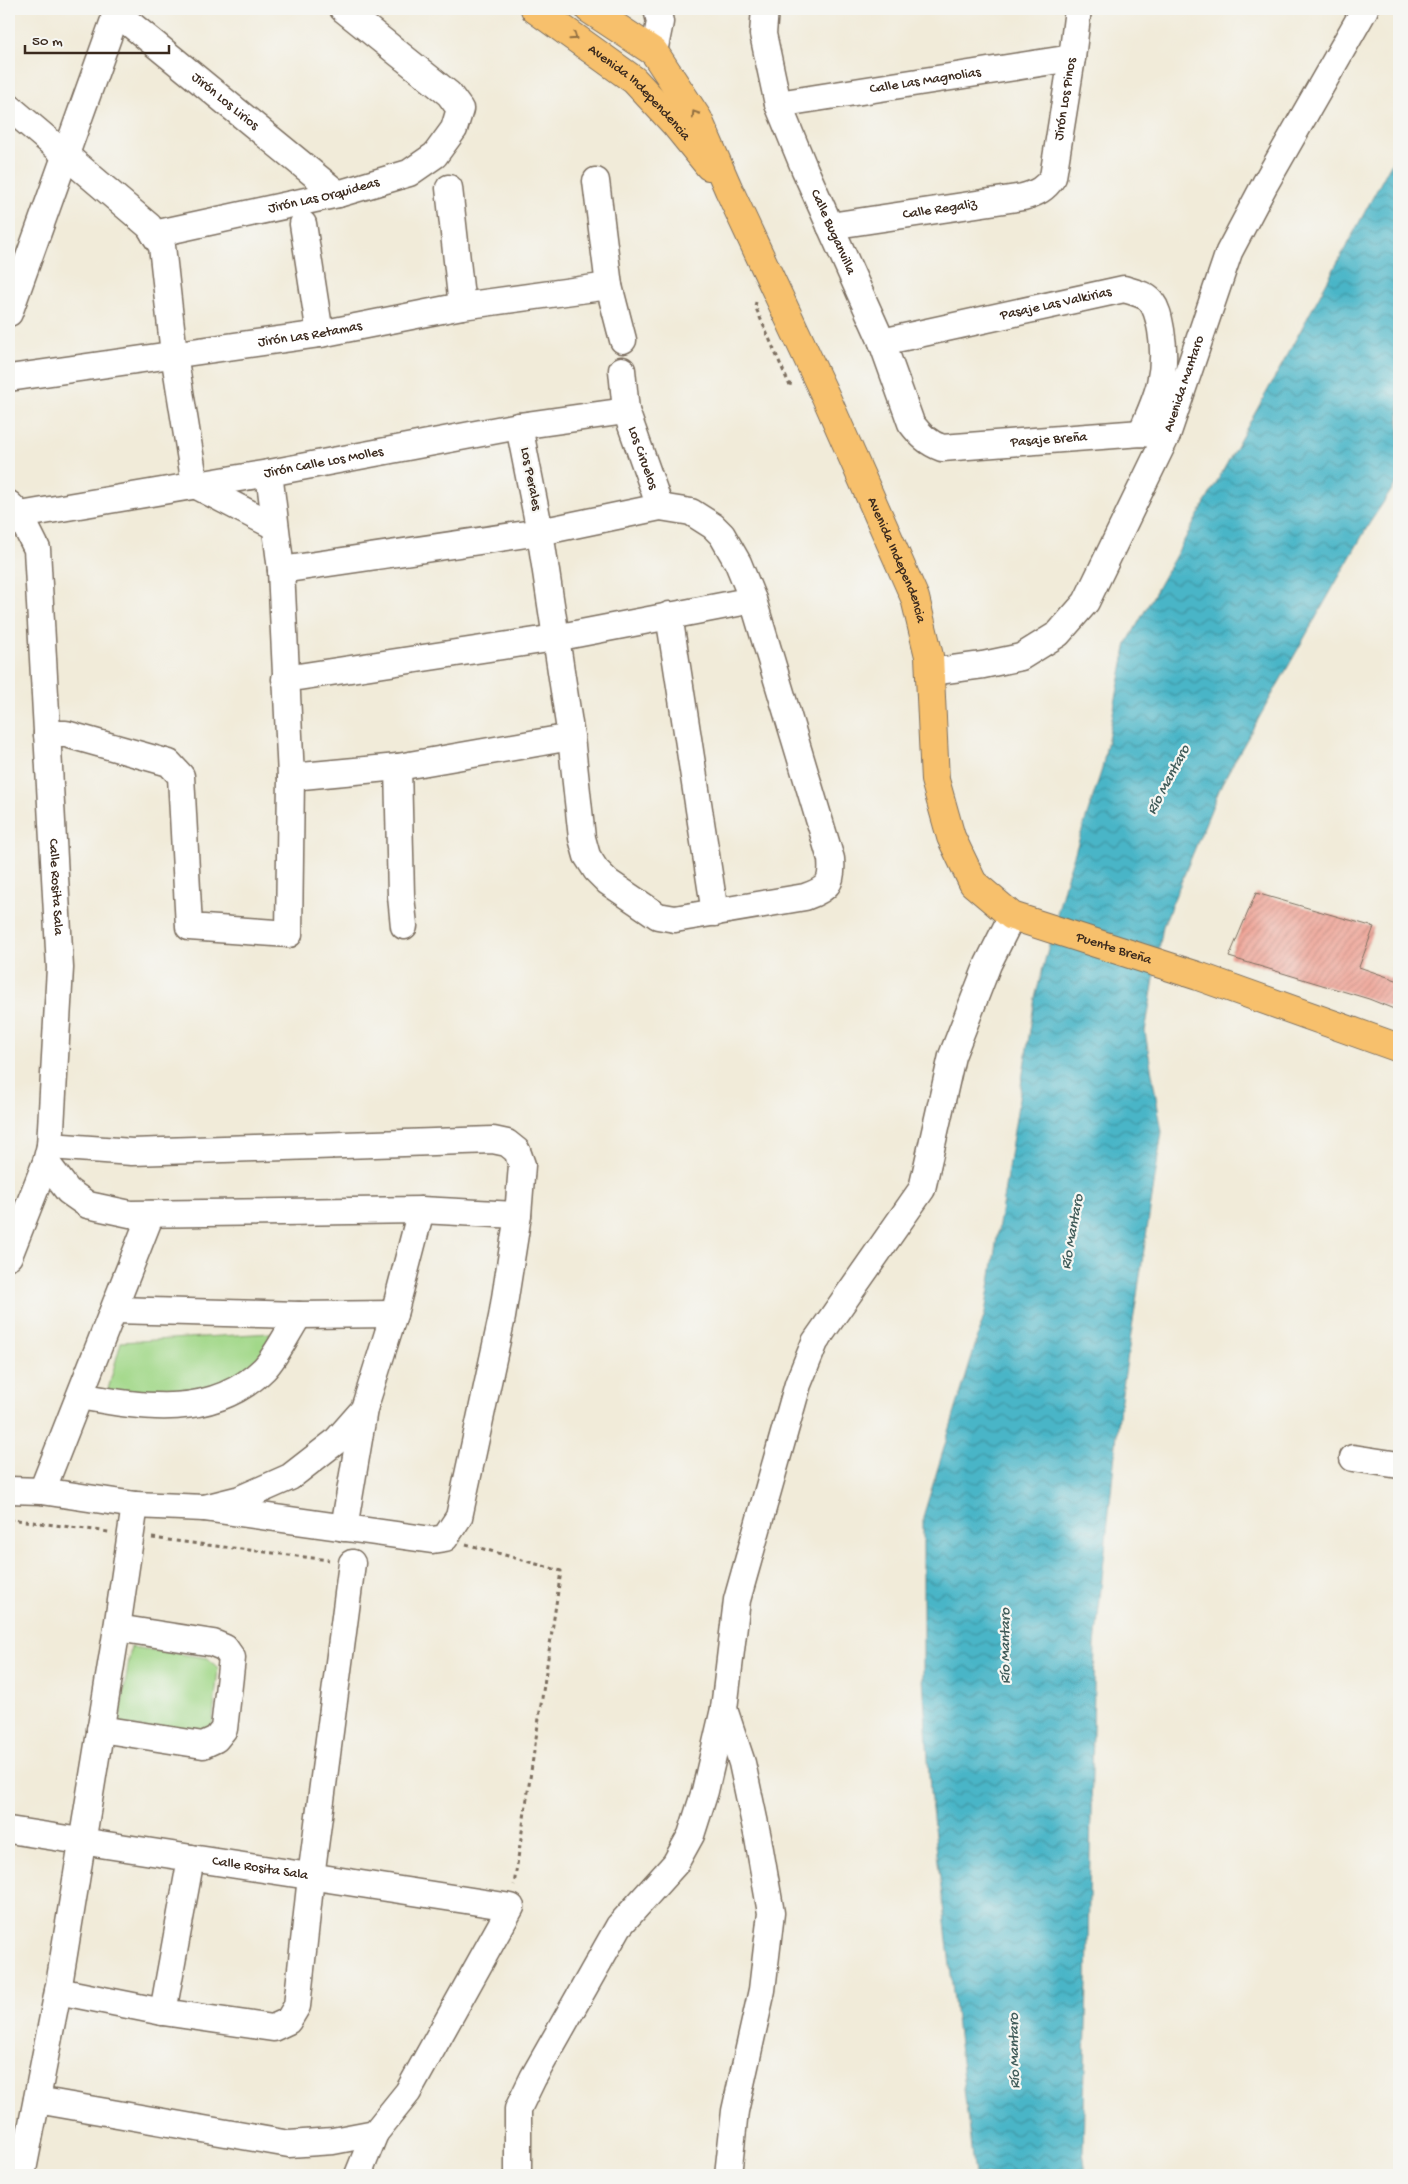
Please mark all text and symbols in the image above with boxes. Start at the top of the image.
scale bar [25,22,169,54]
one-way arrow [569,31,578,40]
text: 50 m [32,33,63,51]
street label: Avenida Independencia [584,41,695,145]
street label: Jirón Los Pinos [1050,56,1081,142]
street label: Calle Las Magnolias [869,64,983,98]
street label: Jirón Los Lirios [188,69,263,135]
one-way arrow [691,110,701,119]
street label: Jirón Las Orquideas [267,174,382,217]
street label: Calle Buganvilla [806,187,860,278]
street label: Calle Regaliz [902,195,979,223]
street label: Pasaje Las Valkirias [998,283,1114,325]
street label: Jirón Las Retamas [257,317,364,351]
street label: Avenida Mantaro [1160,333,1209,434]
street label: Los Ciruelos [624,424,662,493]
street label: Pasaje Breña [1009,428,1089,451]
street label: Jirón Calle Los Molles [262,443,386,482]
street label: Los Perales [516,446,545,513]
street label: Avenida Independencia [863,495,929,626]
water label: Río Mantaro [1143,741,1195,818]
street label: Calle Rosita Sala [44,838,67,937]
street label: Puente Breña [1073,928,1155,969]
water label: Río Mantaro [1058,1192,1089,1271]
water label: Río Mantaro [997,1607,1015,1684]
street label: Calle Rosita Sala [211,1853,310,1884]
water label: Río Mantaro [1005,2012,1025,2089]

